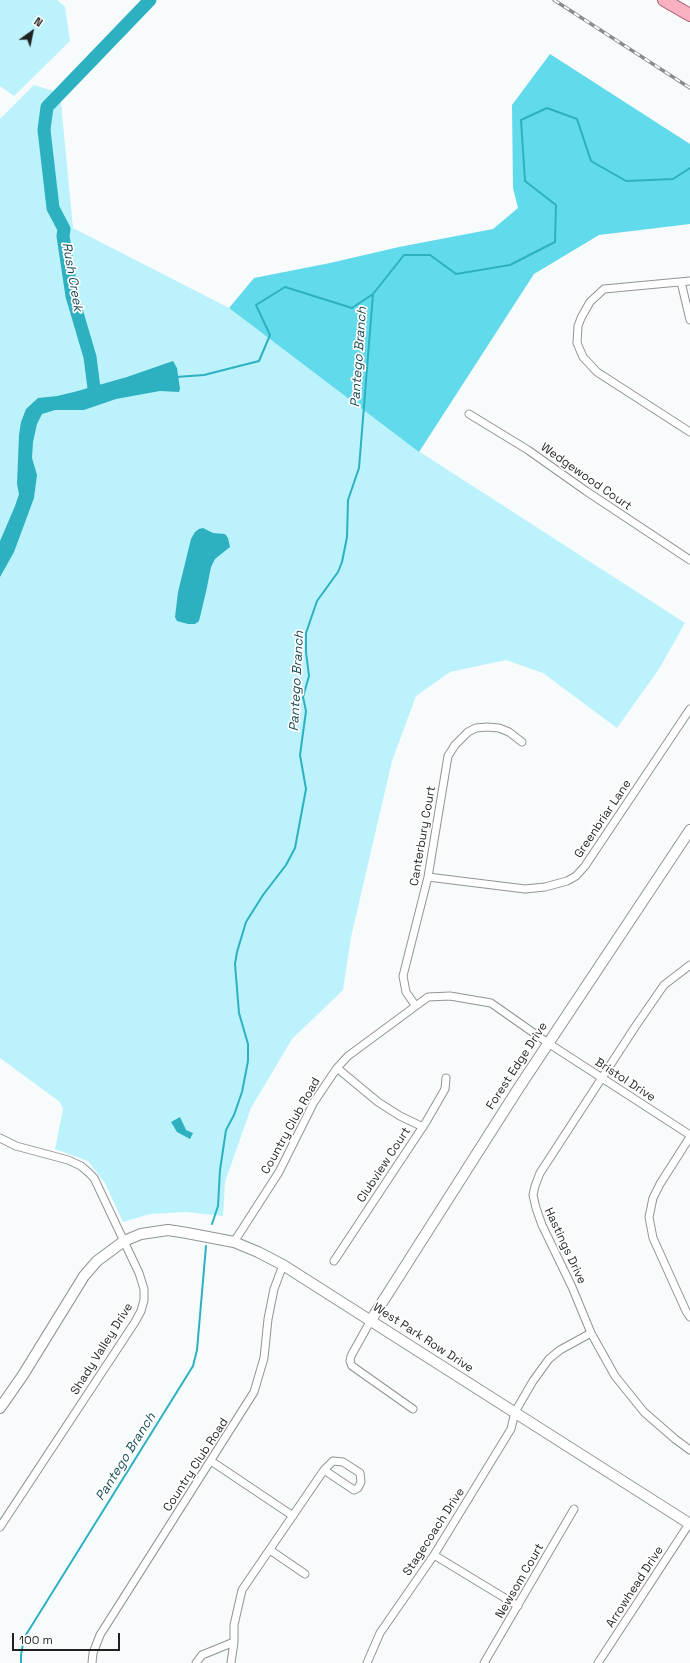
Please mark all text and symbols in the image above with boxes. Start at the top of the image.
north arrow [12,12,52,52]
text: N [32,14,45,30]
water label: Rush Creek [58,241,86,313]
water label: Pantego Branch [348,306,370,408]
street label: Wedgewood Court [538,440,634,514]
water label: Pantego Branch [287,630,307,732]
street label: Greenbriar Lane [571,777,635,861]
street label: Canterbury Court [407,785,439,887]
street label: Forest Edge Drive [483,1020,551,1112]
street label: Bristol Drive [592,1055,658,1105]
street label: Country Club Road [258,1075,324,1177]
street label: Clubview Court [354,1125,414,1205]
street label: Hastings Drive [541,1206,589,1286]
street label: Shady Valley Drive [68,1300,136,1398]
street label: West Park Row Drive [370,1300,476,1376]
water label: Pantego Branch [93,1410,159,1504]
street label: Country Club Road [160,1416,232,1514]
street label: Stagecoach Drive [400,1485,468,1579]
street label: Newsom Court [493,1541,547,1621]
street label: Arrowhead Drive [603,1544,667,1630]
scale bar [14,1625,122,1651]
text: 100 m [19,1632,53,1648]

